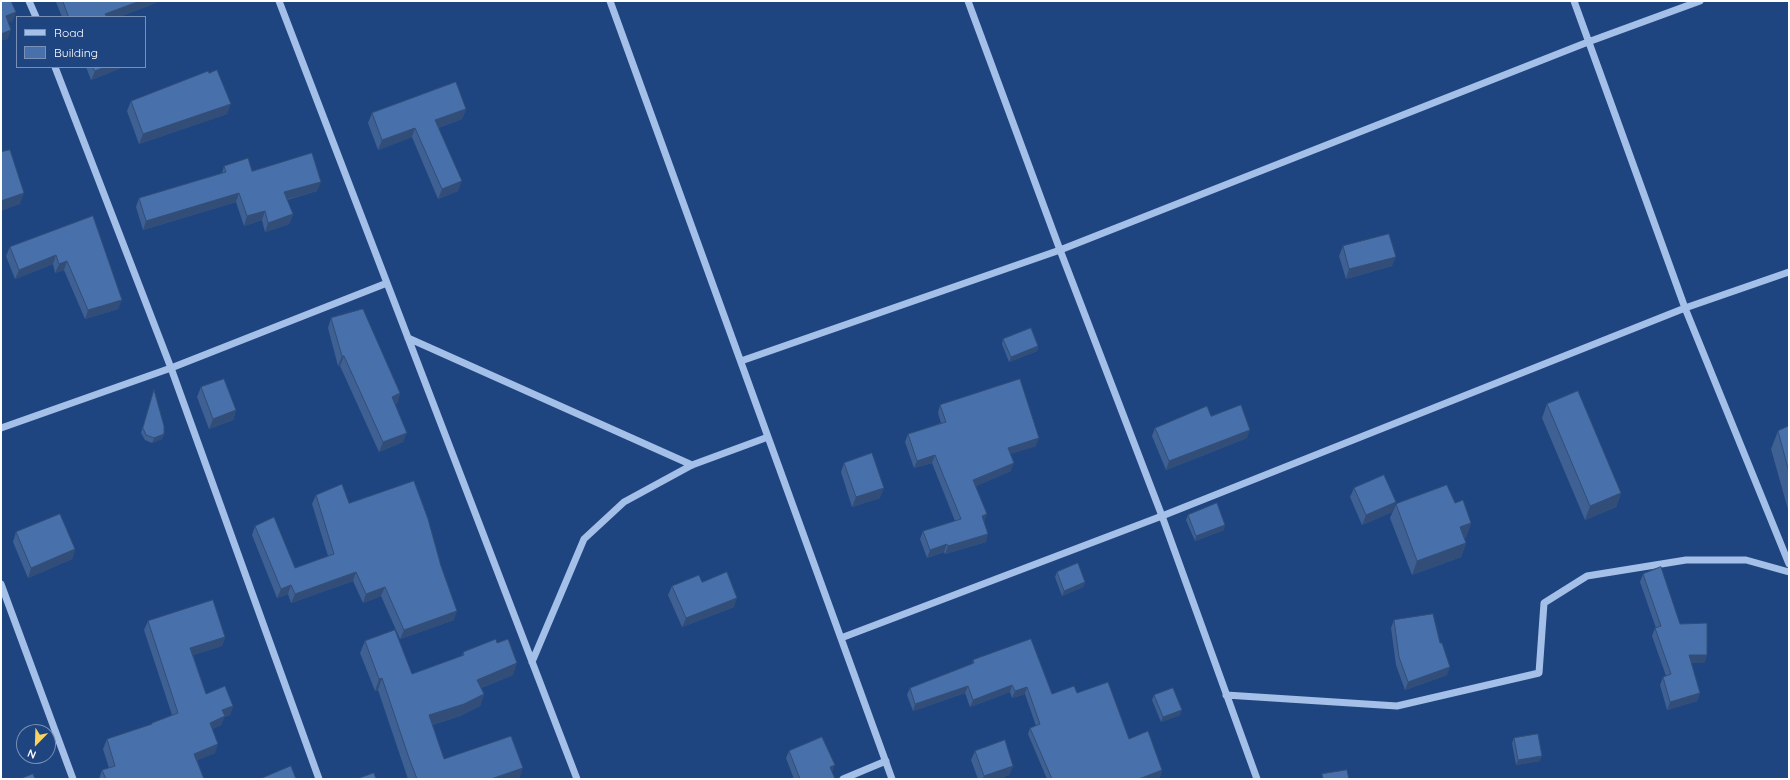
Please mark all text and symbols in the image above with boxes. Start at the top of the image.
legend [16,16,146,68]
text: Road [54,25,84,40]
text: Building [54,45,98,60]
north arrow [16,724,56,764]
text: N [25,746,38,762]

